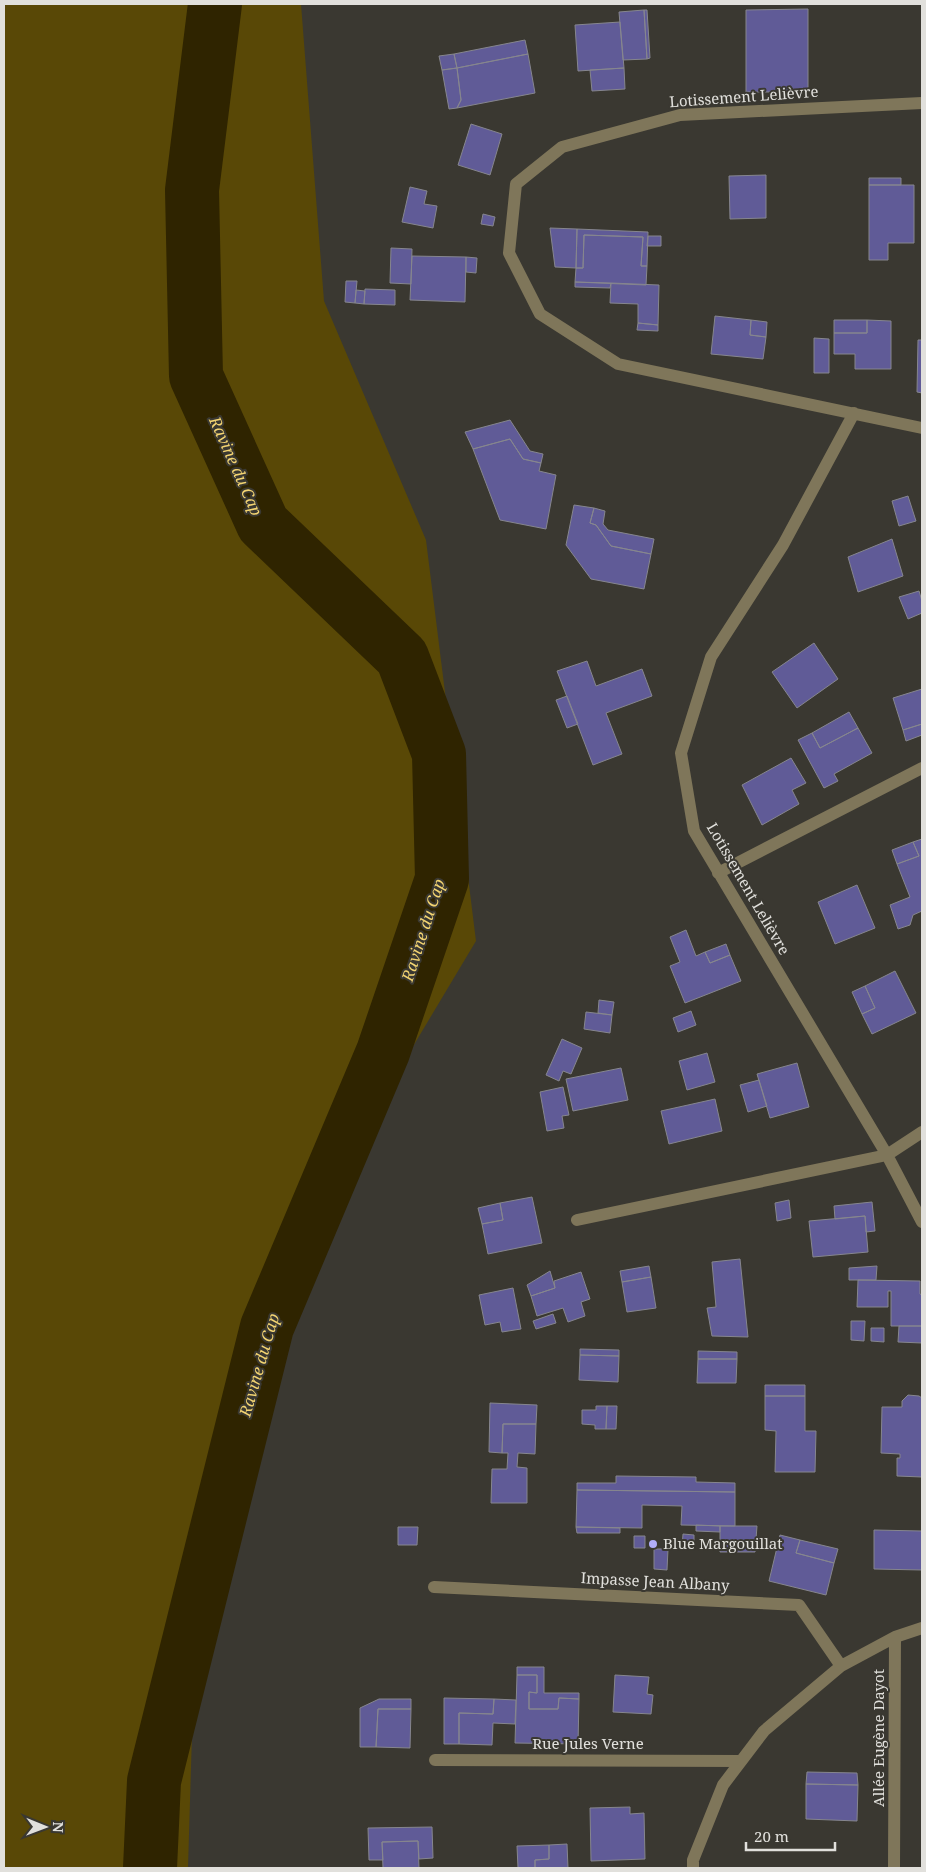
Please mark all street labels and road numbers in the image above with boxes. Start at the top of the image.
street label: Lotissement Lelièvre [669,81,819,111]
street label: Lotissement Lelièvre [703,819,795,958]
street label: Impasse Jean Albany [580,1567,730,1595]
street label: Allée Eugène Dayot [868,1669,888,1807]
street label: Rue Jules Verne [532,1733,644,1753]

